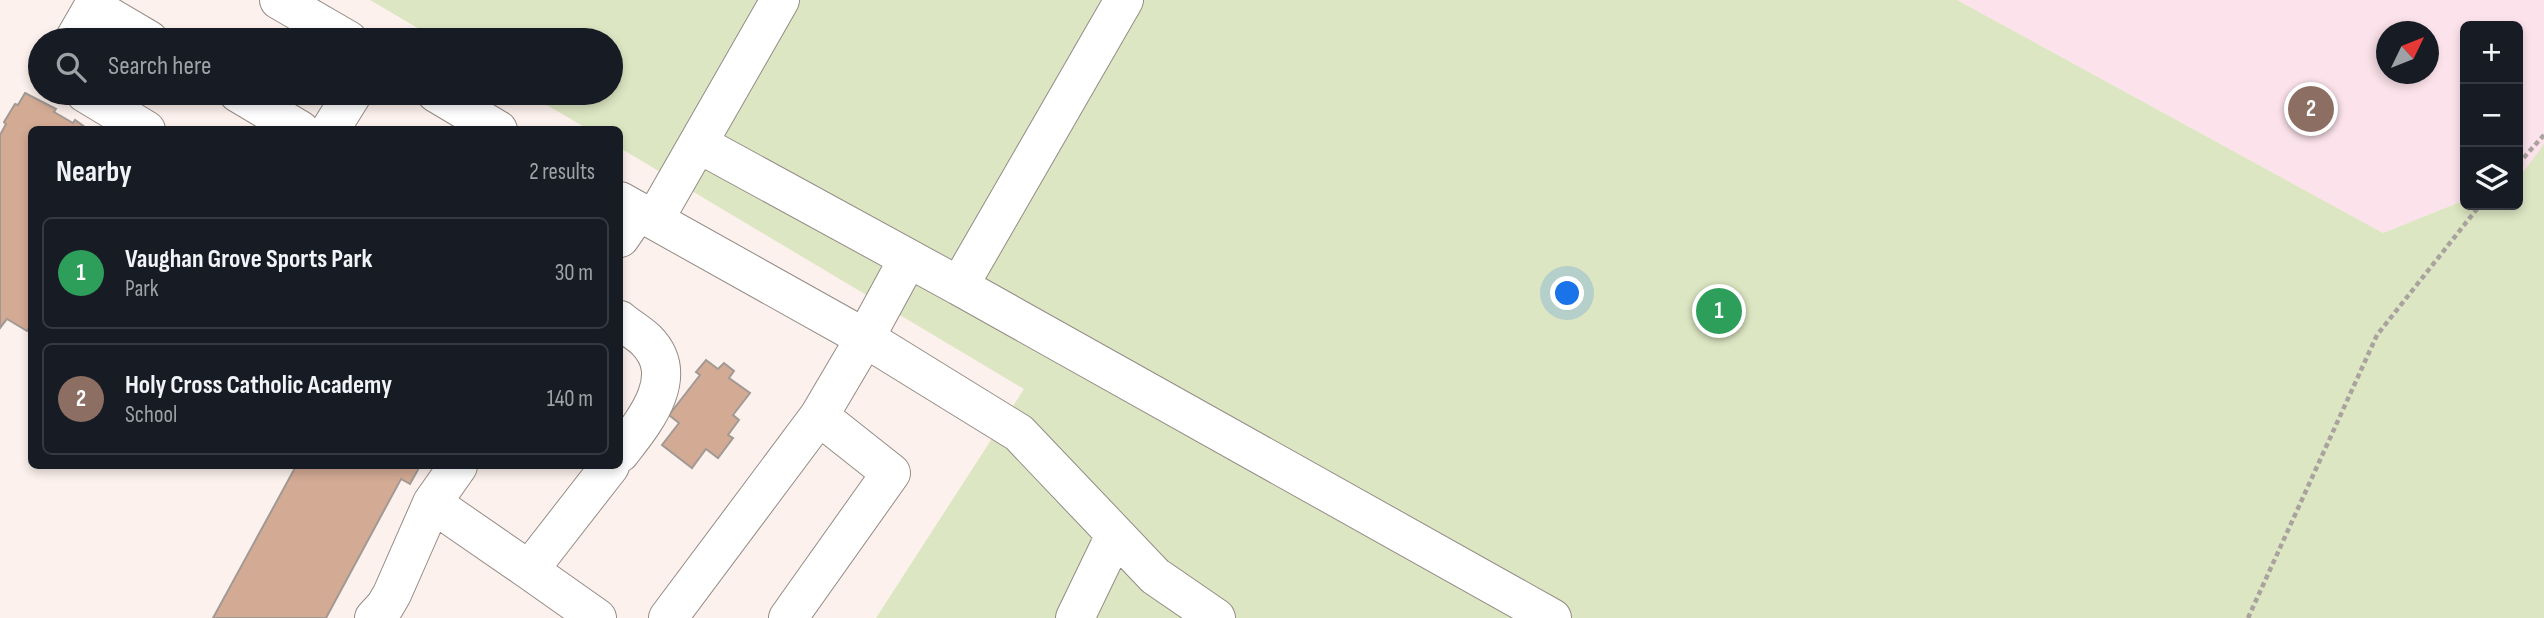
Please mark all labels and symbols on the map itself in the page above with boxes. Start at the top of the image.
north arrow [2376,21,2439,84]
pin: 2 [2288,83,2334,135]
your location [1550,276,1584,310]
pin: 1 [1696,285,1742,337]

